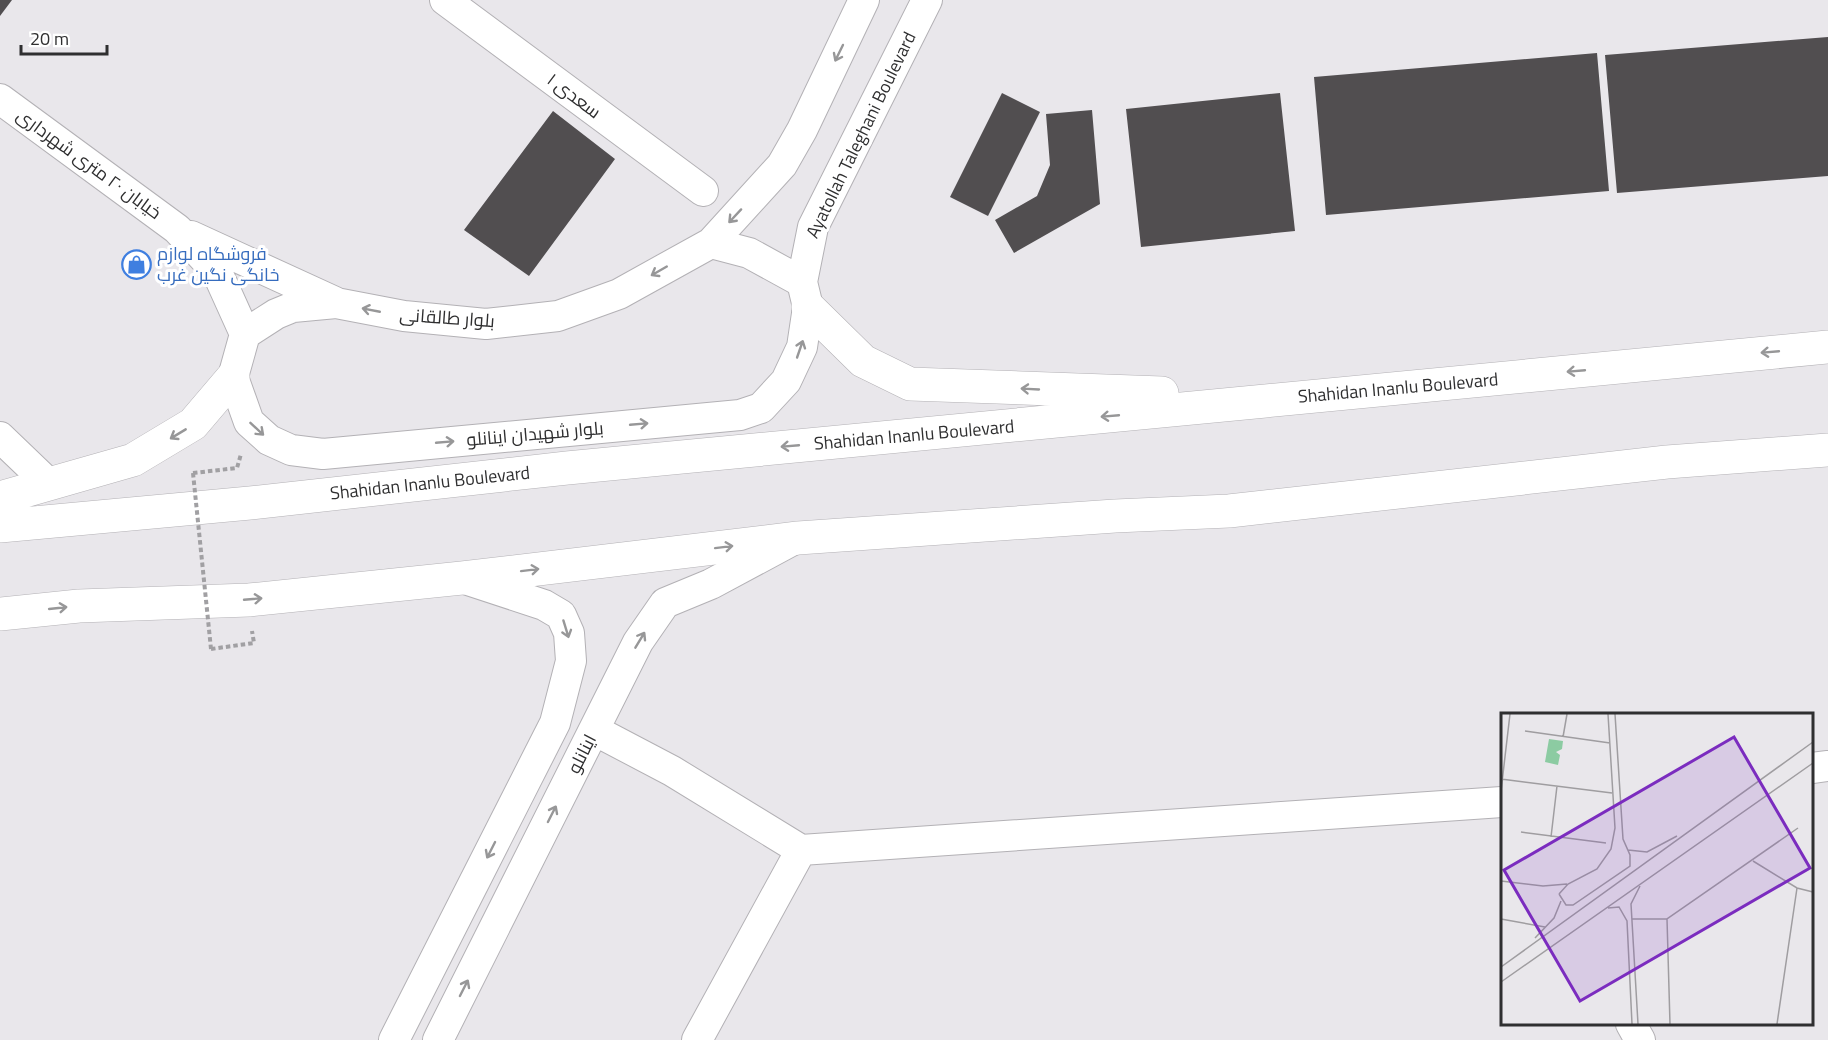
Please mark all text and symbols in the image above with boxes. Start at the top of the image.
scale bar [21,18,106,56]
text: 20 m [30,25,69,52]
street label: Ayatollah Taleghani Boulevard [799,27,922,243]
one-way arrow [833,43,845,61]
street label: سعدی ۱ [542,66,607,125]
street label: خیابان ۲۰ متری شهرداری [11,102,167,226]
one-way arrow [728,208,742,223]
place label: فروشگاه لوازم خانگی نگین غرب [157,240,279,288]
shop icon: فروشگاه لوازم خانگی نگین غرب [120,248,152,280]
one-way arrow [651,265,668,277]
street label: بلوار طالقانی [398,301,496,334]
one-way arrow [362,304,381,315]
one-way arrow [795,340,806,359]
one-way arrow [1760,347,1780,358]
street label: Shahidan Inanlu Boulevard [1297,365,1499,410]
one-way arrow [1566,366,1586,377]
one-way arrow [1021,383,1041,395]
one-way arrow [1100,411,1120,422]
street label: Shahidan Inanlu Boulevard [813,412,1015,457]
street label: بلوار شهیدان اینانلو [465,414,605,453]
one-way arrow [629,418,649,429]
one-way arrow [249,422,264,436]
one-way arrow [170,428,187,440]
one-way arrow [435,436,455,447]
one-way arrow [781,441,801,452]
street label: Shahidan Inanlu Boulevard [329,459,531,506]
one-way arrow [714,541,733,552]
one-way arrow [520,564,540,575]
one-way arrow [242,593,262,604]
one-way arrow [48,603,68,614]
one-way arrow [561,619,572,638]
one-way arrow [635,632,647,649]
inset map [1501,713,1813,1025]
street label: اینانلو [560,729,603,778]
one-way arrow [547,805,558,823]
one-way arrow [484,841,496,859]
one-way arrow [459,979,471,997]

